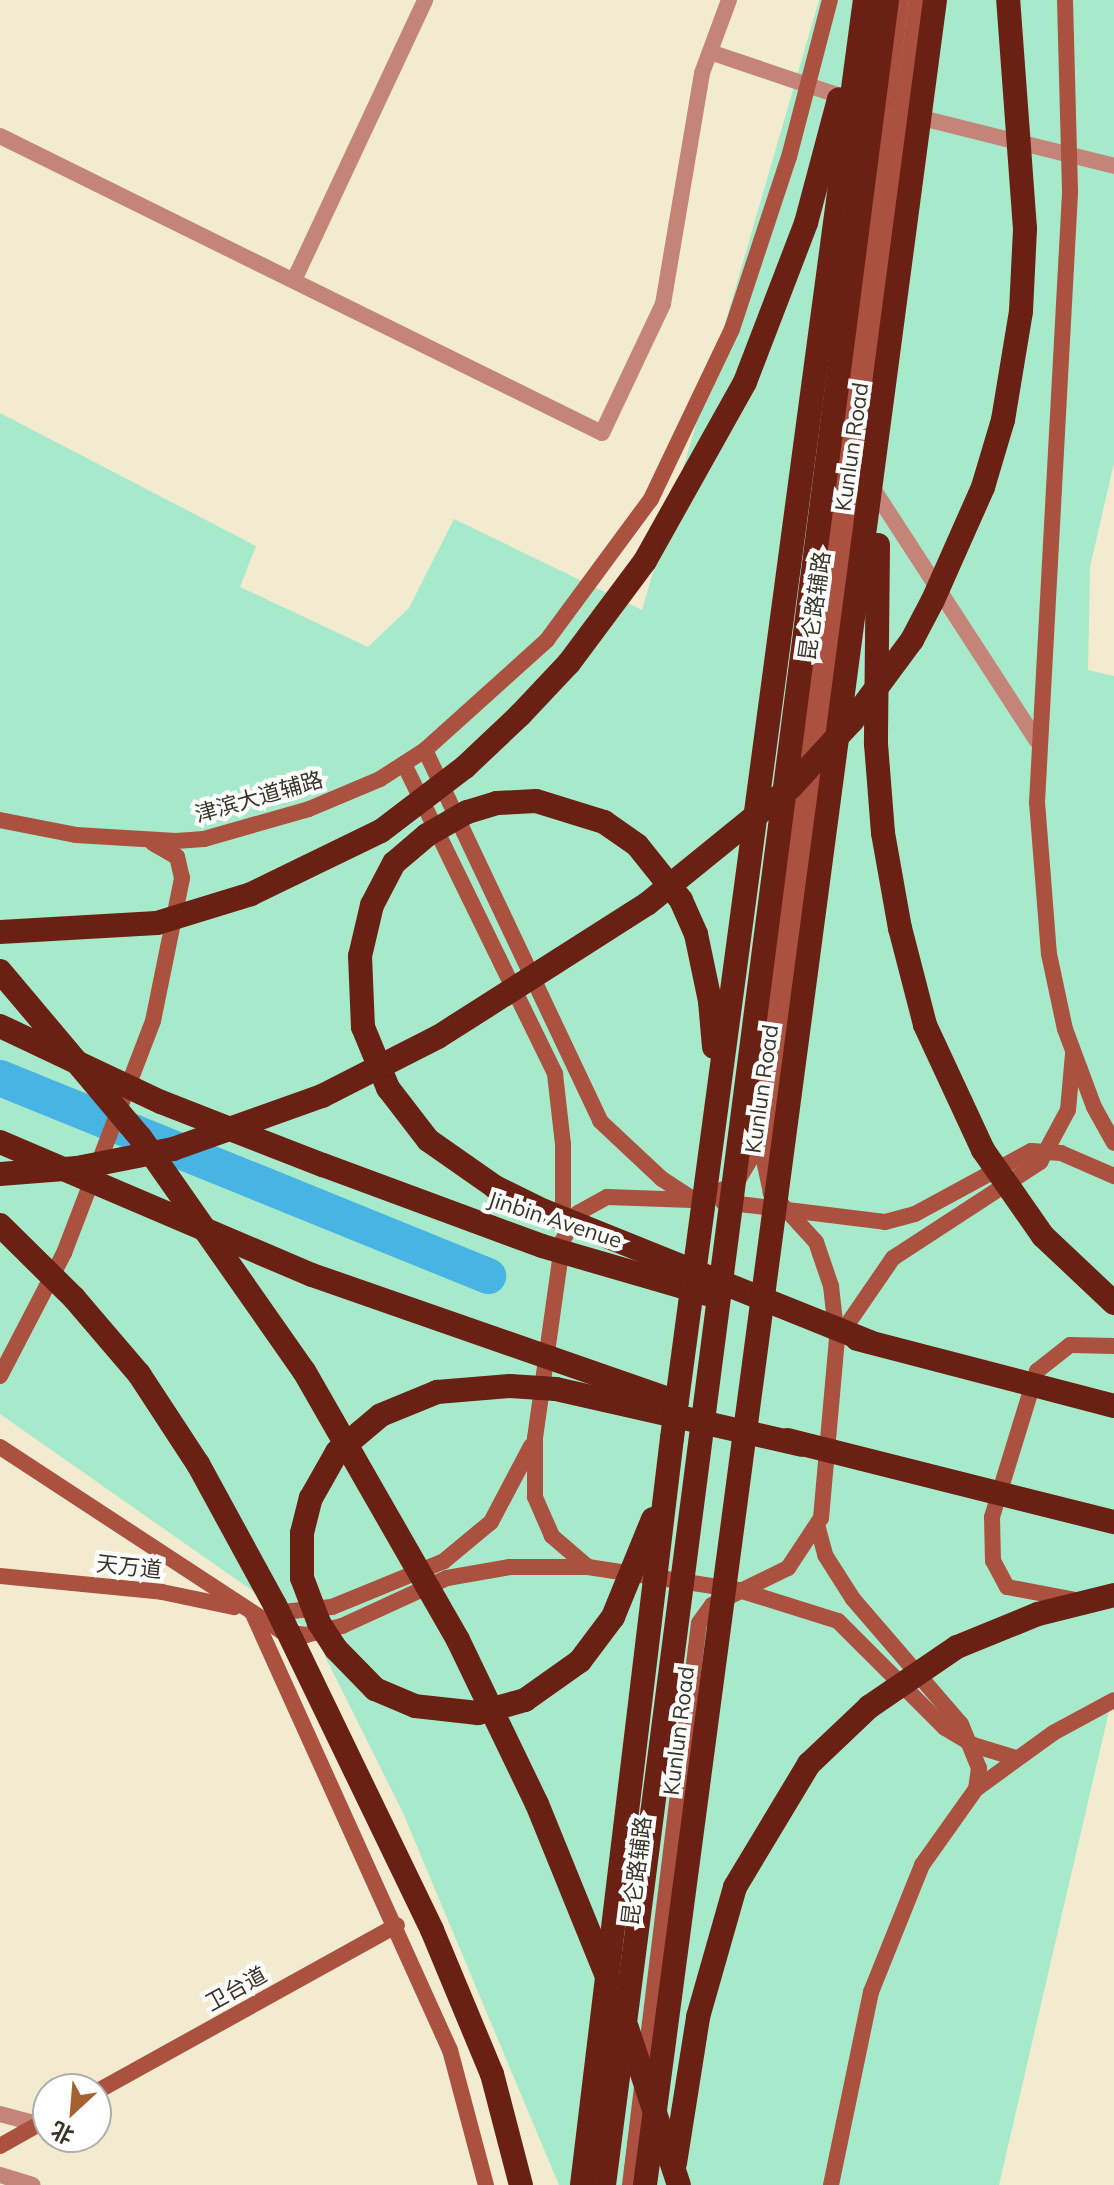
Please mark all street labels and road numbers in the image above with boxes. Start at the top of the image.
street label: Kunlun Road [830,381,874,513]
street label: 昆仑路辅路 [794,550,836,662]
street label: 津滨大道辅路 [192,766,326,828]
street label: Kunlun Road [740,1023,784,1155]
street label: Jinbin Avenue [485,1186,625,1254]
street label: 天万道 [95,1550,163,1584]
street label: Kunlun Road [658,1665,700,1797]
street label: 昆仑路辅路 [617,1815,657,1927]
street label: 卫台道 [201,1961,271,2017]

